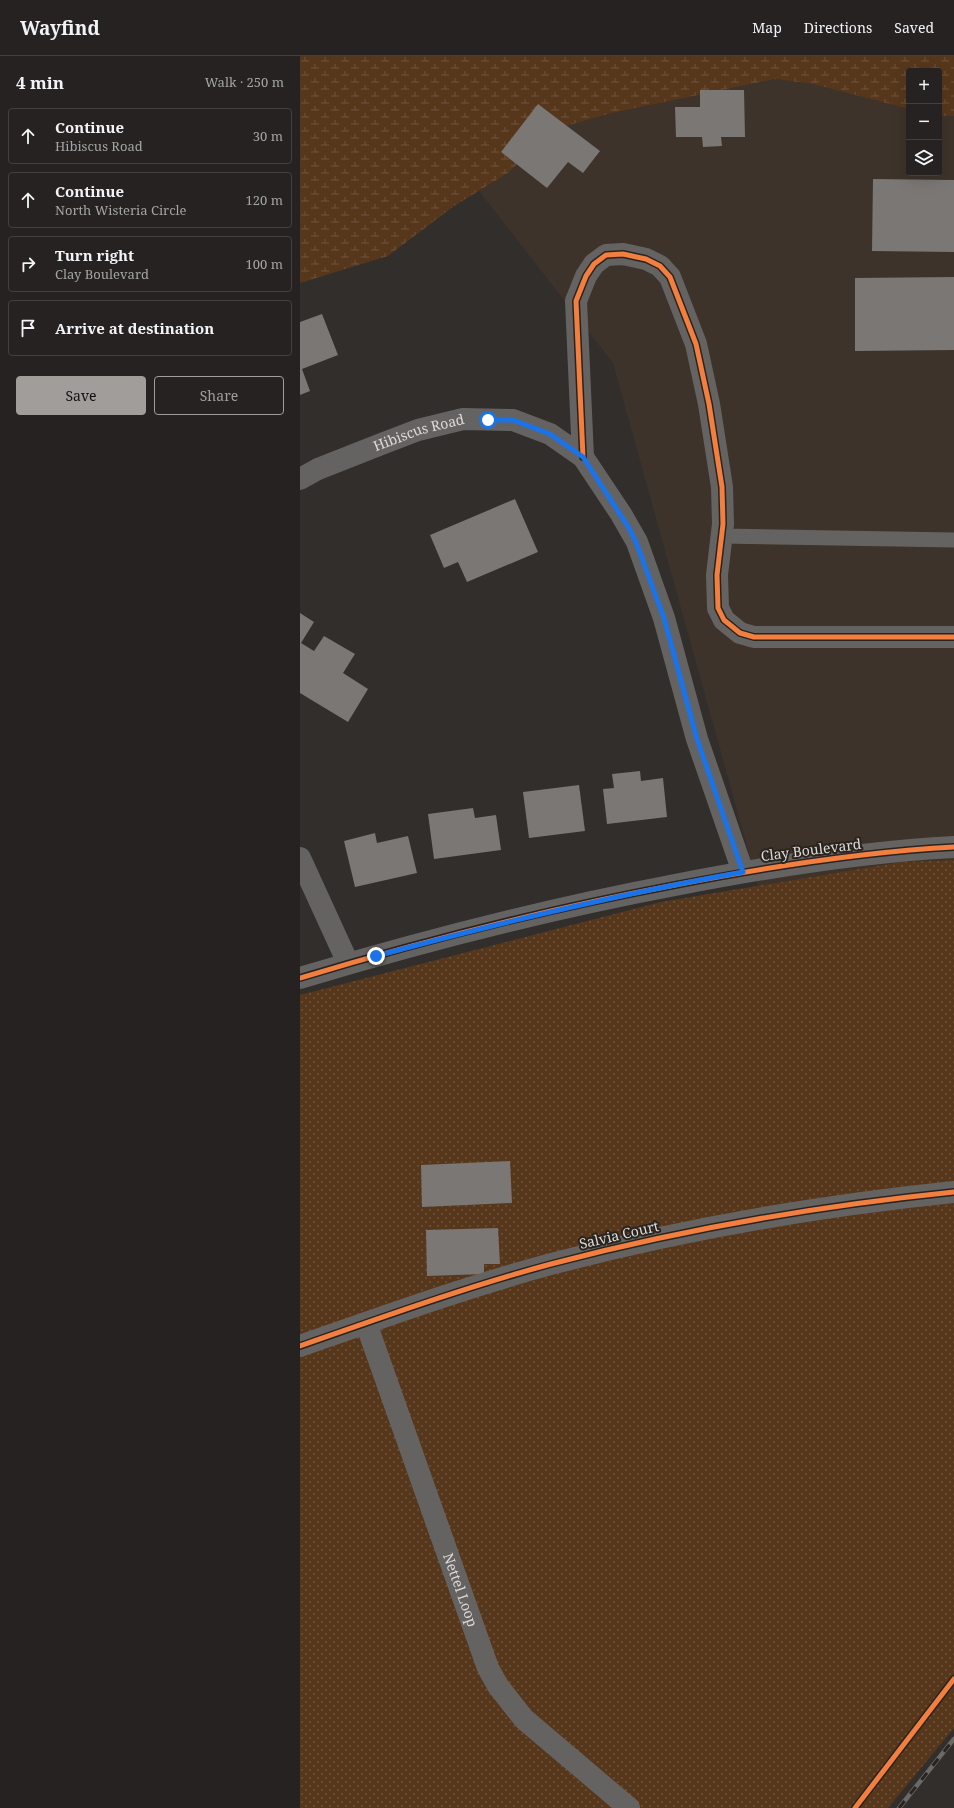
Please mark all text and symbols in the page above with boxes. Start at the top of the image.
text: Wayfind [20,15,100,41]
text: Map [752,18,782,37]
text: Directions [804,18,872,37]
text: Saved [894,18,934,37]
map controls [906,68,942,176]
button: + [906,68,942,104]
text: 4 min [16,71,64,94]
text: Walk · 250 m [205,73,284,91]
button: − [906,104,942,140]
text: Continue [55,117,124,137]
icon: ahead [17,125,39,147]
text: 30 m [253,127,283,145]
text: Hibiscus Road [55,137,143,155]
button: layers [906,140,942,176]
text: Continue [55,181,124,201]
icon: ahead [17,189,39,211]
text: 120 m [246,191,283,209]
text: North Wisteria Circle [55,201,187,219]
text: Turn right [55,245,134,265]
icon: right [17,253,39,275]
text: 100 m [246,255,283,273]
text: Clay Boulevard [55,265,149,283]
icon: arrive [17,317,39,339]
text: Arrive at destination [55,318,214,338]
button: Save [16,376,146,415]
button: Share [154,376,284,415]
street label: Hibiscus Road [370,409,466,455]
route start [479,411,497,429]
street label: Clay Boulevard [760,834,863,865]
route end [367,947,385,965]
street label: Salvia Court [577,1216,661,1253]
street label: Nettel Loop [439,1550,483,1629]

